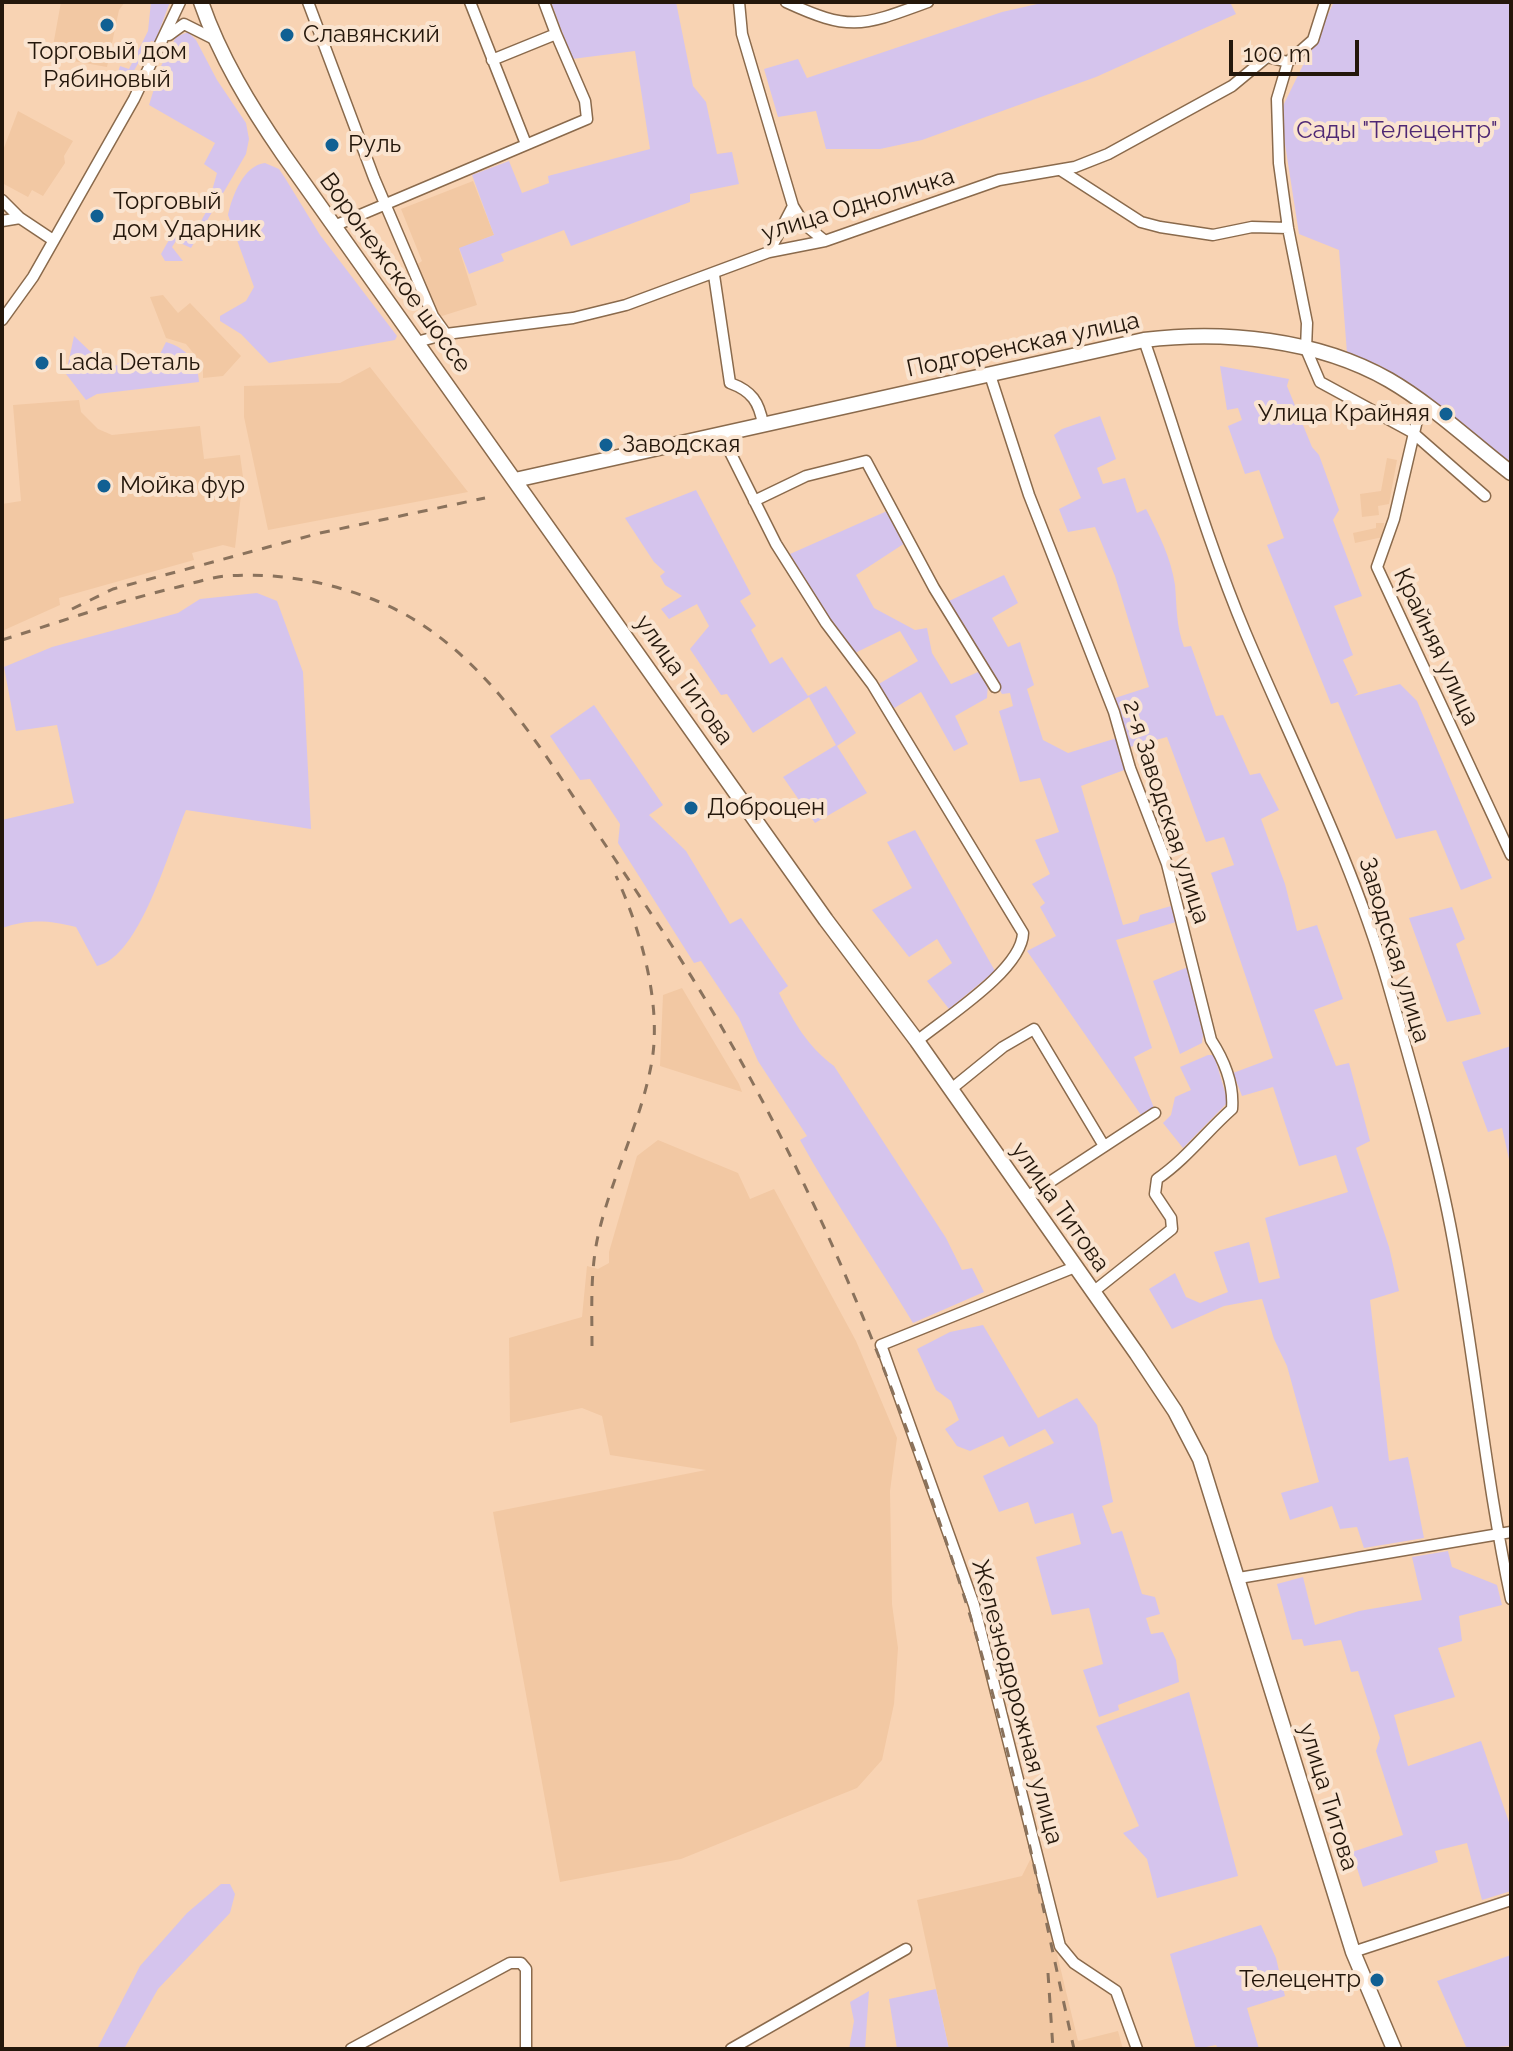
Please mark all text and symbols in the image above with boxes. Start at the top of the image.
marker: Торговый дом Рябиновый [98,16,116,34]
place label: Славянский [303,21,440,49]
scale bar [1233,24,1363,74]
marker: Славянский [278,26,296,44]
place label: Торговый дом Рябиновый [27,38,187,94]
text: 100 m [1243,39,1311,68]
park label: Сады "Телецентр" [1296,117,1498,145]
place label: Руль [348,131,401,159]
marker: Руль [323,136,341,154]
street label: улица Одноличка [758,162,958,248]
street label: Воронежское шоссе [313,168,477,378]
place label: Торговый дом Ударник [113,188,261,244]
marker: Торговый дом Ударник [88,207,106,225]
street label: Подгоренская улица [904,306,1142,384]
place label: Lada Dеталь [58,349,200,377]
marker: Lada Dеталь [33,354,51,372]
place label: Улица Крайняя [1258,400,1430,428]
marker: Улица Крайняя [1437,405,1455,423]
place label: Заводская [622,431,740,459]
marker: Заводская [597,436,615,454]
place label: Мойка фур [120,472,245,500]
marker: Мойка фур [95,477,113,495]
street label: Крайняя улица [1387,564,1485,730]
street label: улица Титова [628,609,740,751]
street label: 2-я Заводская улица [1116,697,1216,927]
place label: Доброцен [707,794,825,822]
marker: Доброцен [682,799,700,817]
street label: Заводская улица [1352,854,1436,1046]
street label: улица Титова [1004,1136,1116,1278]
street label: Железнодорожная улица [965,1556,1069,1848]
street label: улица Титова [1292,1720,1364,1874]
place label: Телецентр [1239,1966,1361,1994]
marker: Телецентр [1368,1971,1386,1989]

